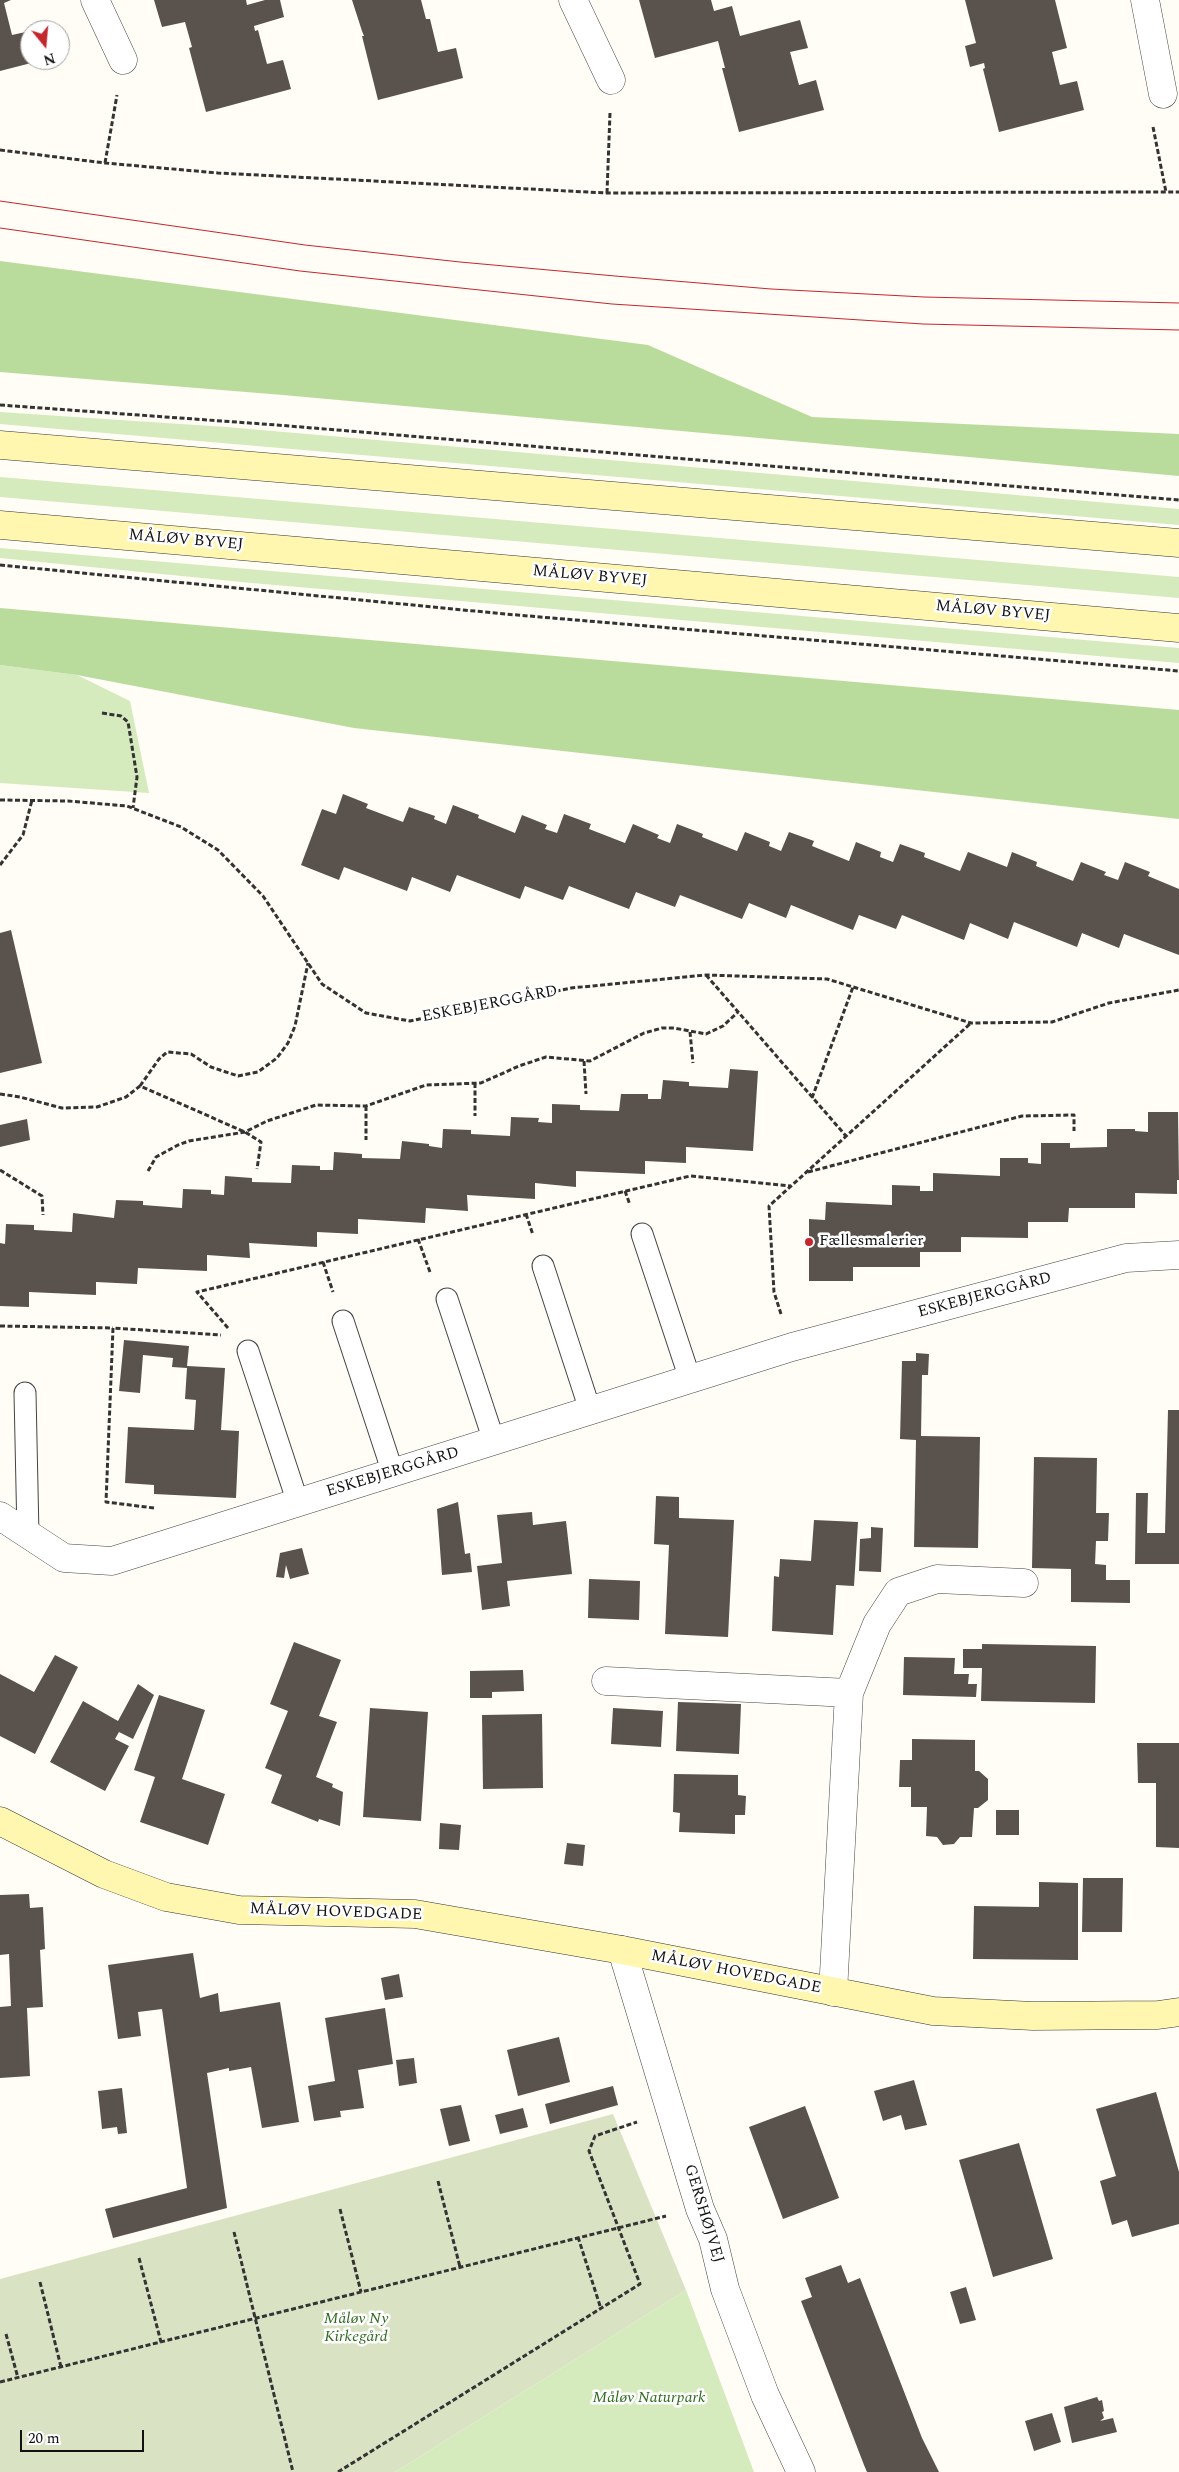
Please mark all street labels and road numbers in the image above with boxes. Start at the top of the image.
street label: MÅLØV BYVEJ [128,526,244,556]
street label: MÅLØV BYVEJ [532,562,648,592]
street label: MÅLØV BYVEJ [935,597,1051,627]
street label: ESKEBJERGGÅRD [421,982,559,1028]
street label: ESKEBJERGGÅRD [916,1269,1054,1323]
street label: ESKEBJERGGÅRD [324,1444,462,1502]
street label: MÅLØV HOVEDGADE [249,1900,423,1926]
street label: MÅLØV HOVEDGADE [649,1947,823,1999]
street label: GERSHØJVEJ [679,2162,727,2266]

